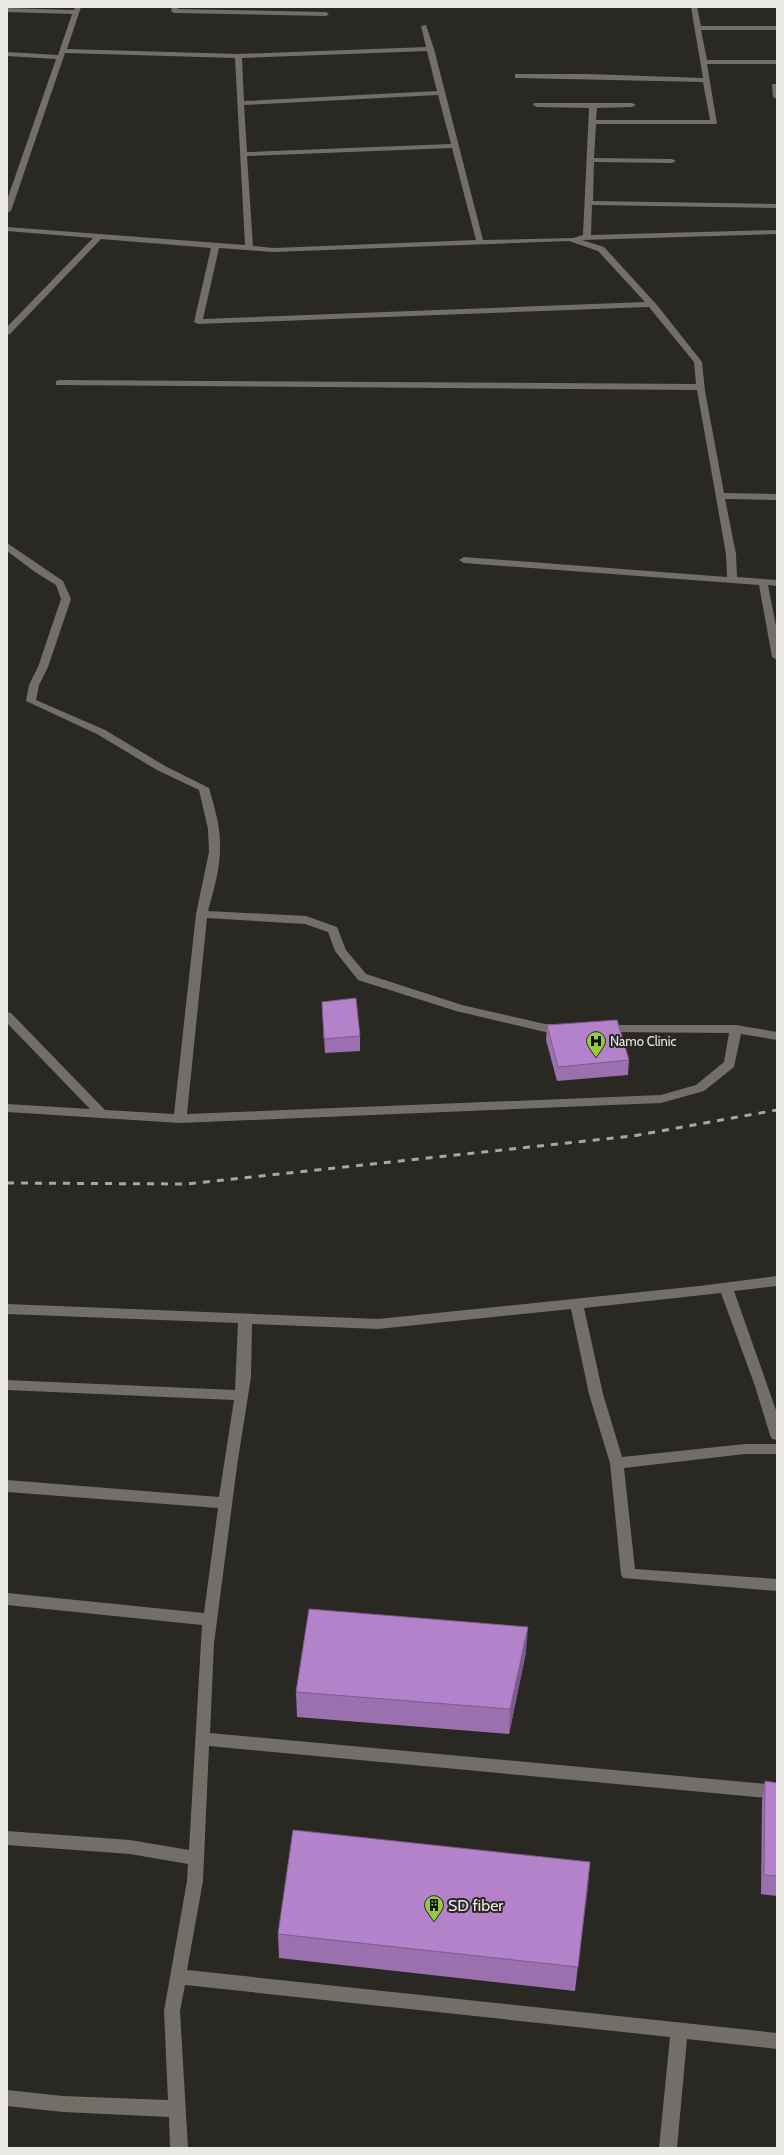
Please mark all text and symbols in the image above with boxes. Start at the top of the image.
hospital icon: Namo Clinic [585,1030,607,1058]
place label: Namo Clinic [610,1033,677,1049]
building icon: SD fiber [423,1894,445,1922]
place label: SD fiber [448,1896,504,1915]

